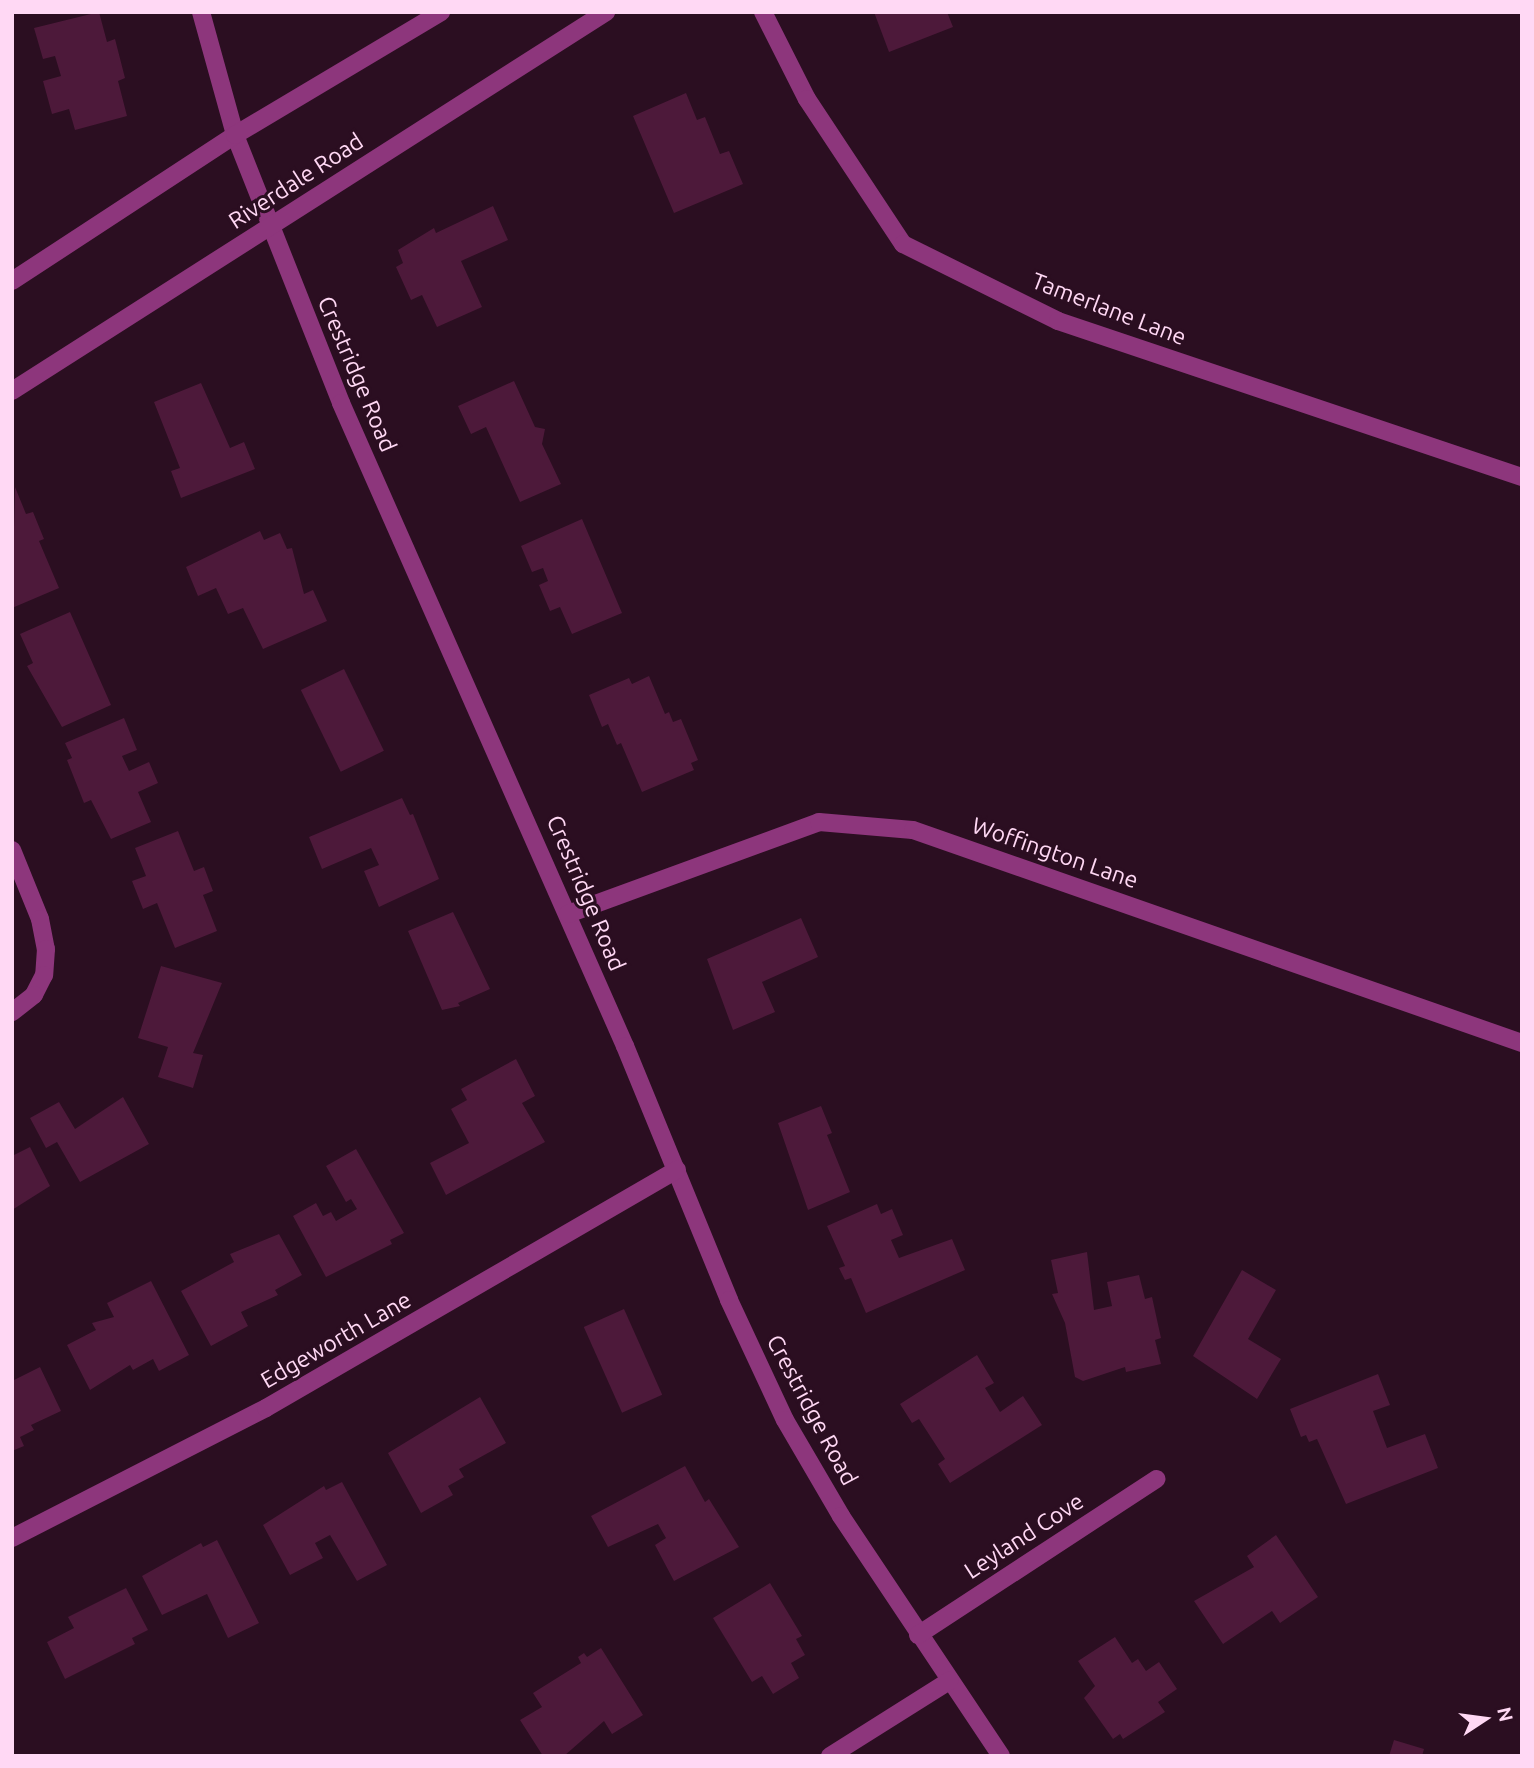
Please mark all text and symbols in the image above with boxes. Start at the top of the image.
street label: Riverdale Road [224,127,368,235]
street label: Tamerlane Lane [1028,267,1190,351]
street label: Crestridge Road [312,292,402,456]
street label: Crestridge Road [541,811,631,975]
street label: Woffington Lane [968,812,1142,894]
street label: Edgeworth Lane [256,1286,416,1394]
street label: Crestridge Road [761,1330,863,1490]
street label: Leyland Cove [959,1487,1089,1585]
north arrow [1450,1684,1520,1754]
text: N [1493,1705,1518,1724]

